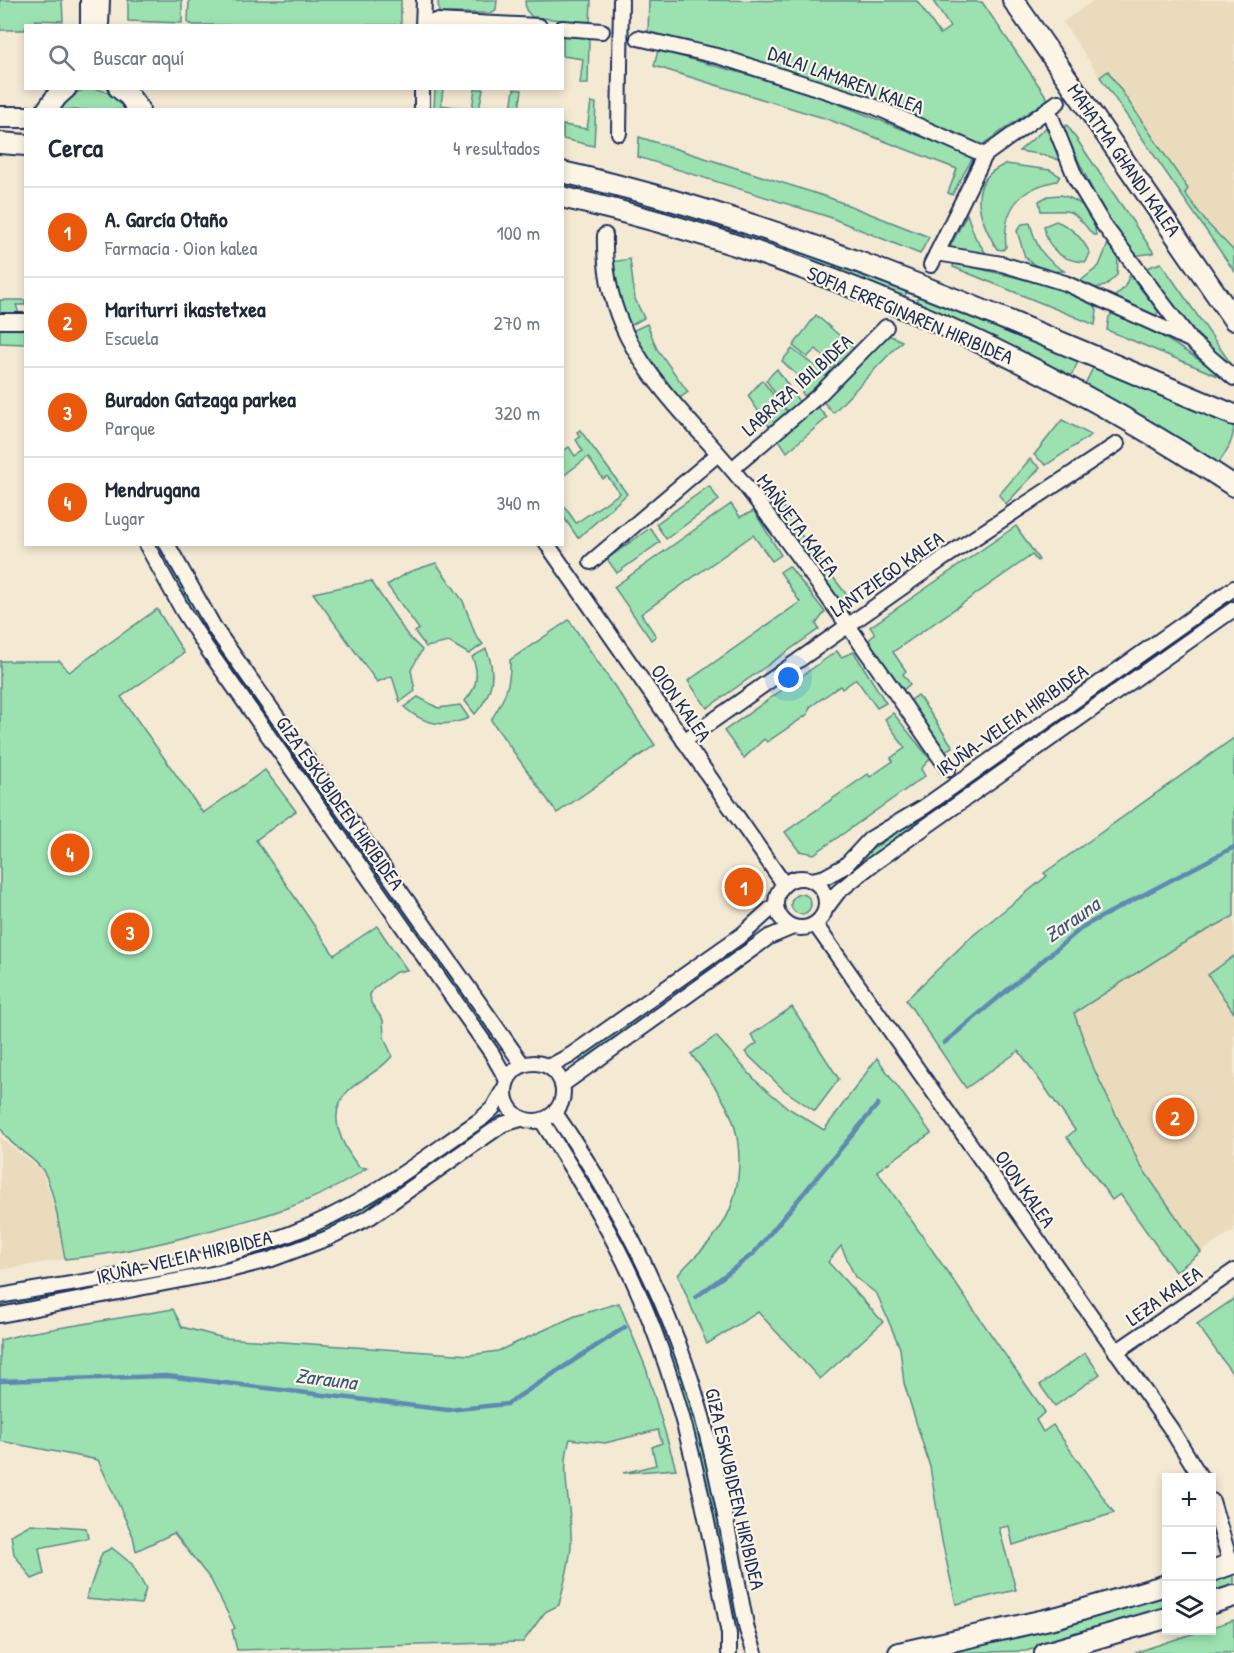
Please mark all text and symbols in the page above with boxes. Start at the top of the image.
search box [24,24,564,90]
street label: DALAI LAMAREN KALEA [764,39,928,120]
icon: search [45,41,78,74]
text: Buscar aquí [93,42,185,72]
street label: MAHATMA GHANDI KALEA [1061,78,1187,242]
text: Cerca [48,130,103,165]
text: 4 resultados [453,134,540,161]
text: A. García Otaño [105,204,228,234]
text: 1 [64,219,71,246]
text: 100 m [497,219,540,246]
text: Farmacia · Oion kalea [105,234,257,261]
street label: SOFIA ERREGINAREN HIRIBIDEA [803,259,1018,370]
text: Mariturri ikastetxea [105,294,266,324]
text: 2 [63,309,72,336]
text: 270 m [494,309,540,336]
text: Escuela [105,324,158,351]
street label: LABRAZA IBILBIDEA [735,327,858,442]
text: Buradon Gatzaga parkea [105,384,296,414]
text: 3 [63,399,72,426]
text: 320 m [495,399,540,426]
text: Parque [105,414,155,441]
street label: MAÑUETA KALEA [751,468,846,582]
text: Mendrugana [105,474,200,504]
text: 4 [64,489,71,516]
text: 340 m [496,489,540,516]
text: Lugar [105,504,145,531]
street label: LANTZIEGO KALEA [825,524,949,623]
street label: IRUÑA-VELEIA HIRIBIDEA [930,657,1093,782]
street label: OION KALEA [645,659,718,747]
your location [774,663,803,692]
street label: GIZA ESKUBIDEEN HIRIBIDEA [270,710,411,895]
pin: 4 [50,830,90,876]
pin: 1 [724,864,764,910]
water label: Zarauna [1038,889,1107,949]
pin: 3 [110,910,150,954]
pin: 2 [1156,1094,1194,1140]
street label: OION KALEA [989,1145,1062,1233]
street label: IRUÑA-VELEIA HIRIBIDEA [93,1223,275,1290]
street label: LEZA KALEA [1120,1259,1207,1332]
water label: Zarauna [294,1360,361,1397]
street label: GIZA ESKUBIDEEN HIRIBIDEA [699,1385,772,1593]
map controls [1162,1473,1216,1635]
button: + [1162,1473,1216,1527]
button: − [1162,1527,1216,1581]
button: layers [1162,1581,1216,1635]

